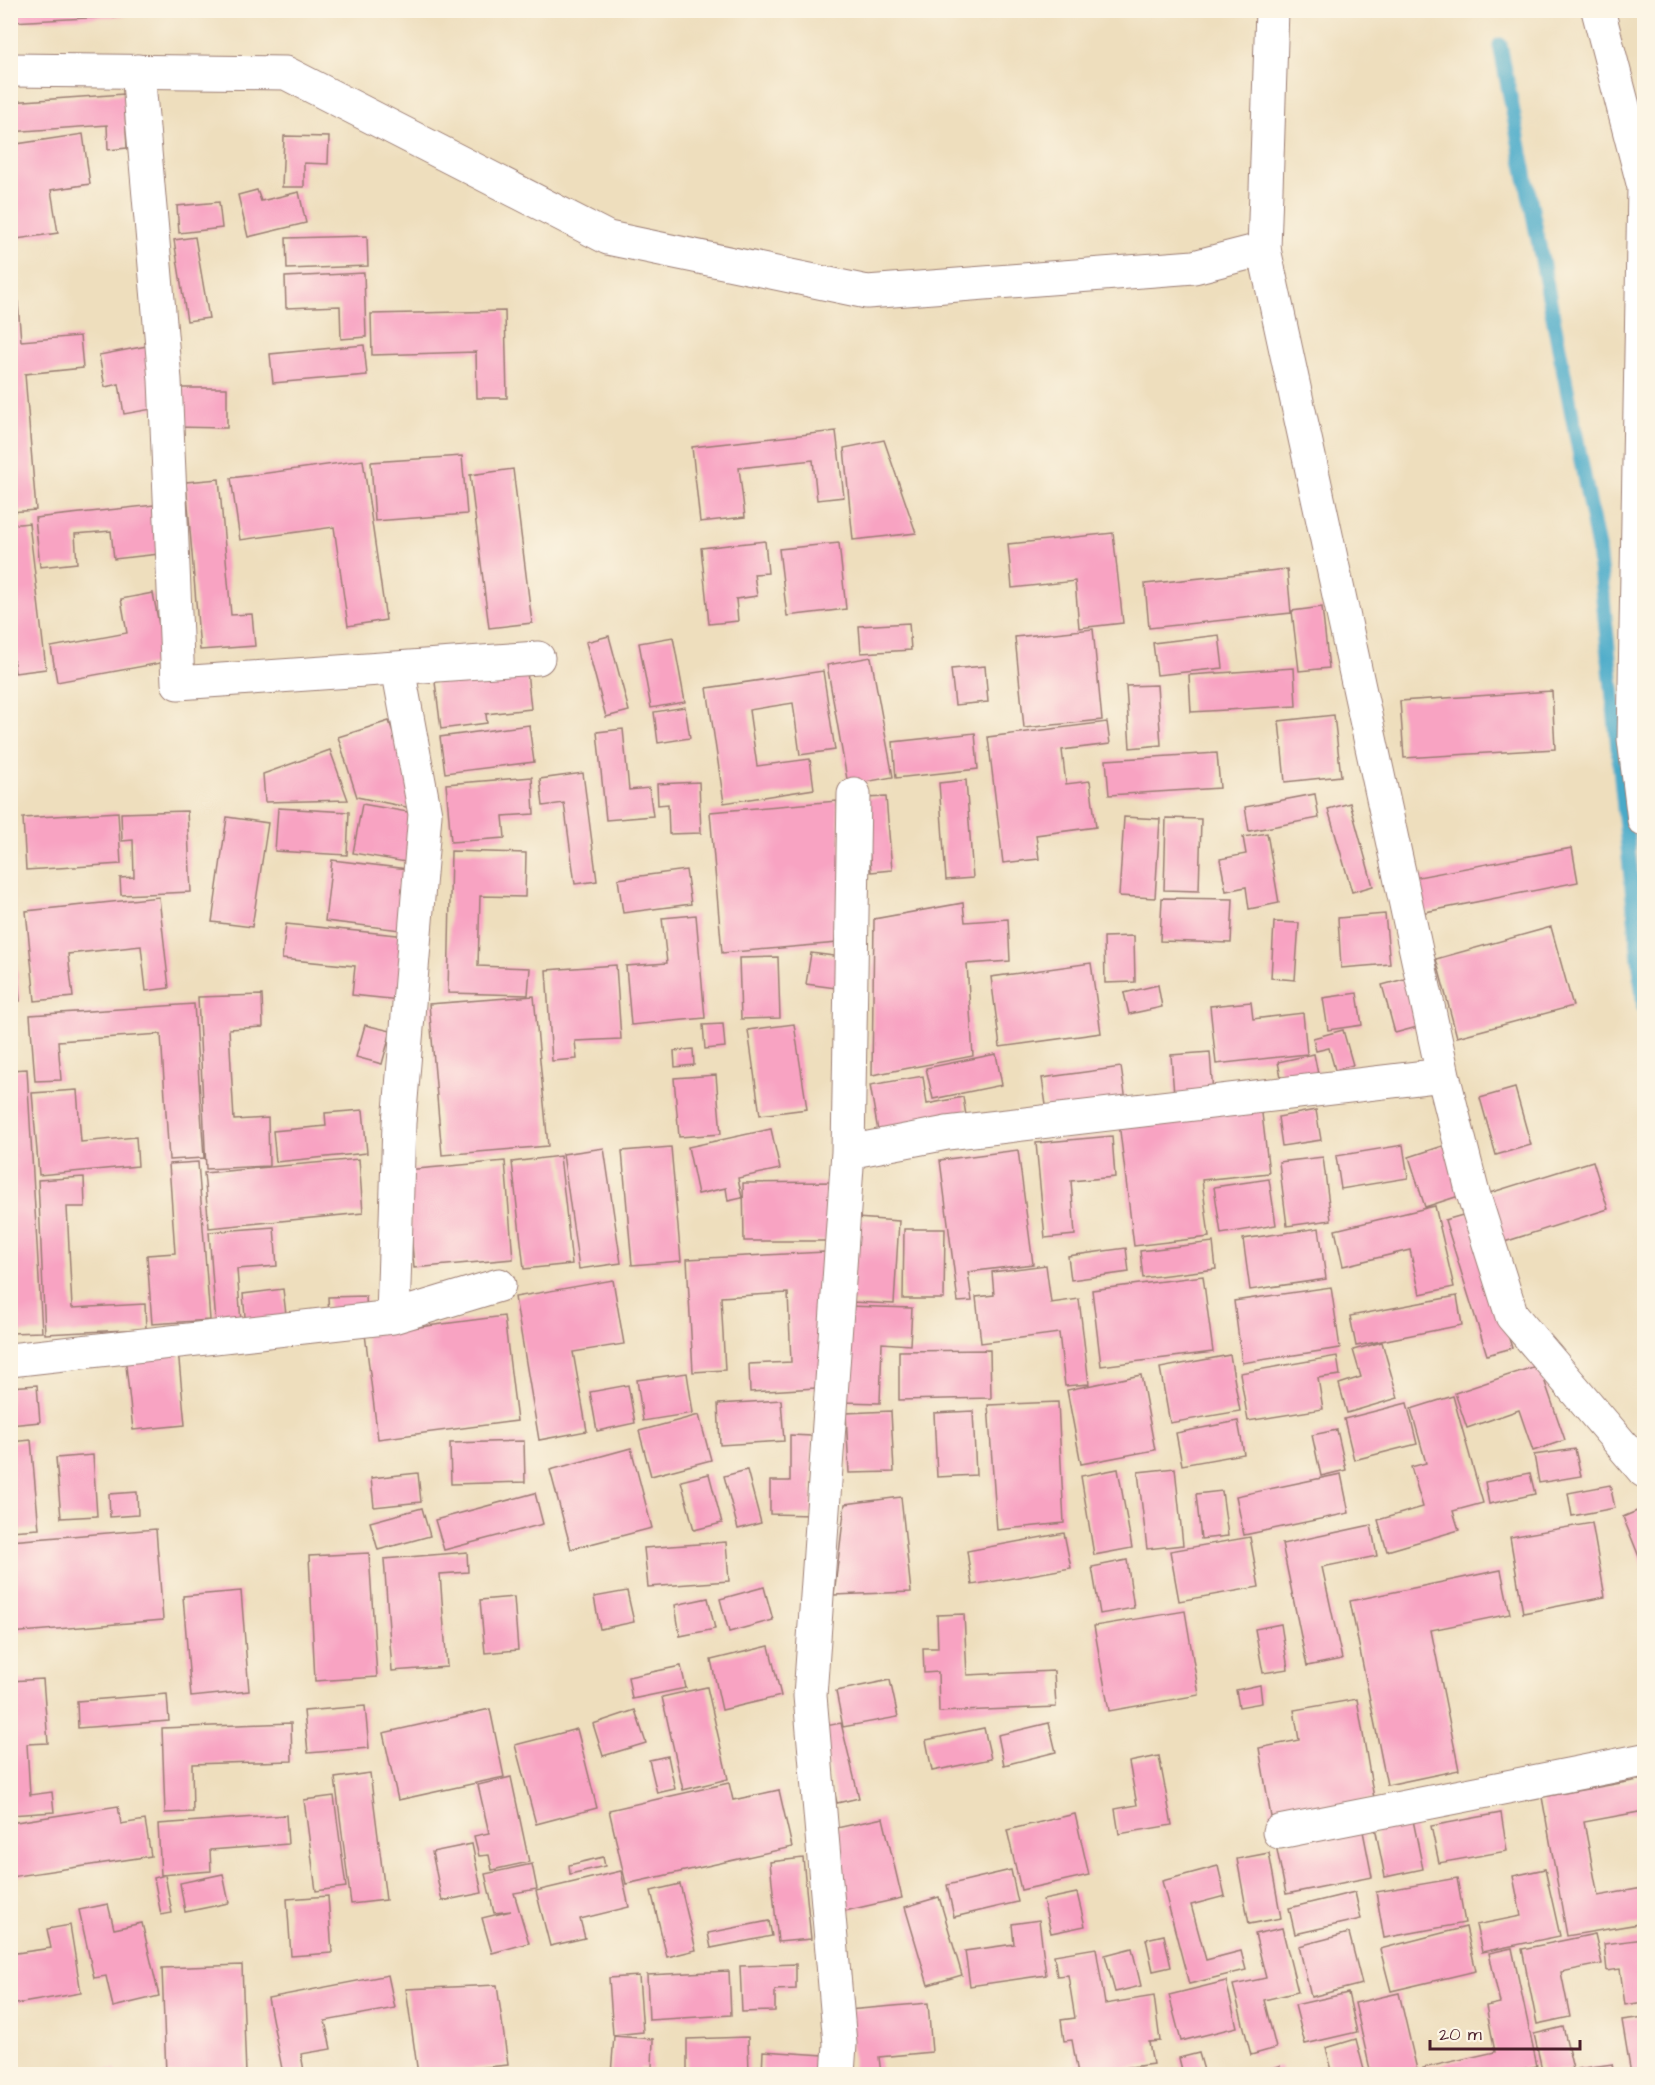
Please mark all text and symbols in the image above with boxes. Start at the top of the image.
scale bar [1430,2013,1580,2051]
text: 20 m [1439,2022,1482,2047]

